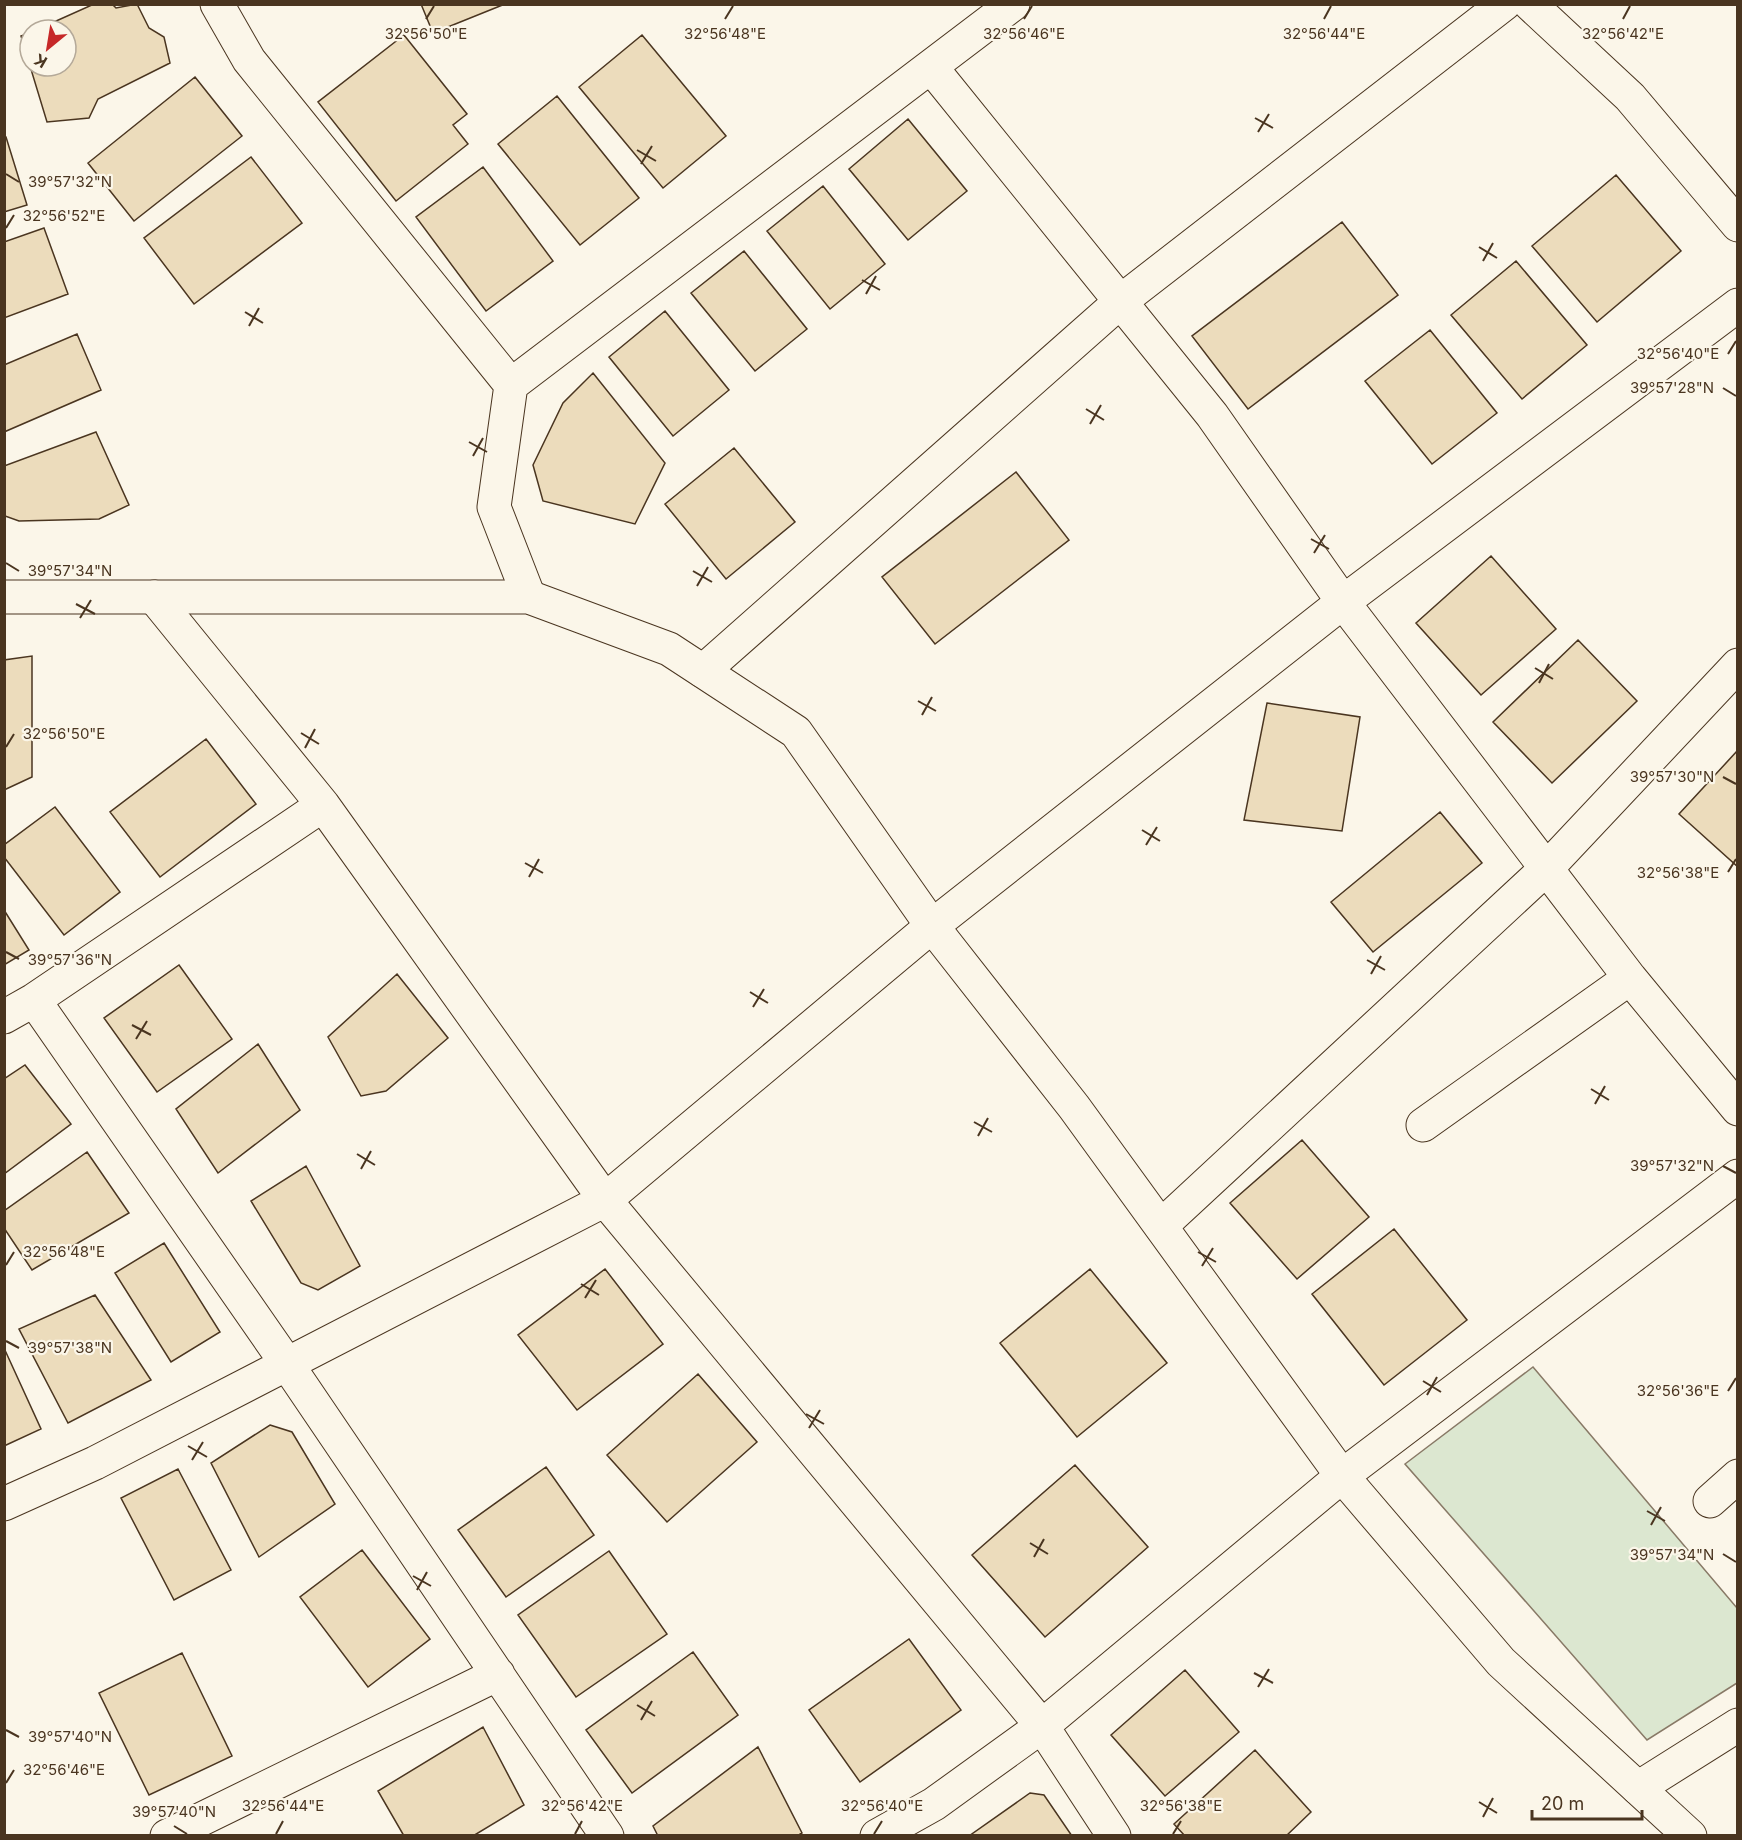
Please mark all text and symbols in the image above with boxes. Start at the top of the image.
north arrow [18,18,78,78]
text: 32°56'50"E [385,24,467,43]
text: 32°56'48"E [684,24,766,43]
text: 32°56'46"E [983,24,1065,43]
text: 32°56'44"E [1283,24,1365,43]
text: 32°56'42"E [1582,24,1664,43]
text: K [30,49,50,73]
text: 39°57'32"N [28,172,112,191]
text: 32°56'52"E [23,206,105,225]
text: 32°56'40"E [1637,344,1719,363]
text: 39°57'28"N [1630,378,1714,397]
text: 39°57'34"N [28,561,112,580]
text: 32°56'50"E [23,724,105,743]
text: 39°57'30"N [1630,767,1714,786]
text: 32°56'38"E [1637,863,1719,882]
text: 39°57'36"N [28,950,112,969]
text: 39°57'32"N [1630,1156,1714,1175]
text: 32°56'48"E [23,1242,105,1261]
text: 39°57'38"N [28,1338,112,1357]
text: 32°56'36"E [1637,1381,1719,1400]
text: 39°57'34"N [1630,1545,1714,1564]
text: 39°57'40"N [28,1727,112,1746]
text: 32°56'46"E [23,1760,105,1779]
scale bar [1532,1783,1642,1821]
text: 20 m [1541,1793,1584,1814]
text: 32°56'44"E [242,1796,324,1815]
text: 32°56'42"E [541,1796,623,1815]
text: 32°56'40"E [841,1796,923,1815]
text: 32°56'38"E [1140,1796,1222,1815]
text: 39°57'40"N [132,1802,216,1821]

